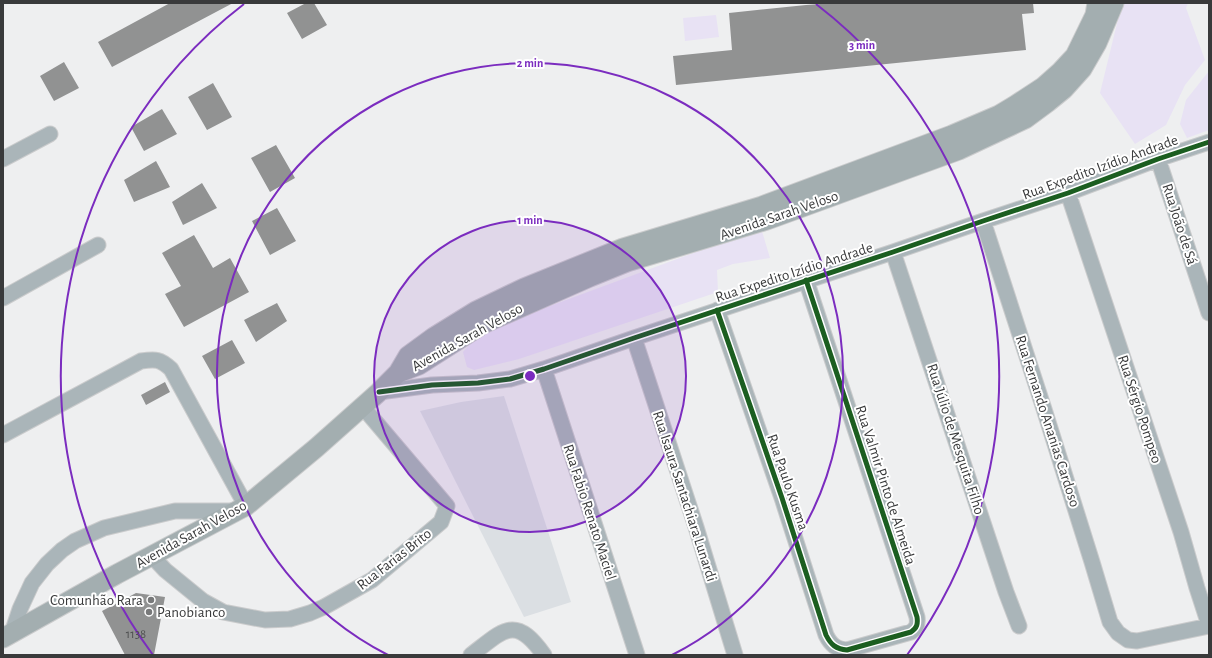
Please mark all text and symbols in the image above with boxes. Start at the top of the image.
text: 3 min [849,39,875,51]
text: 2 min [517,57,543,69]
street label: Rua Expedito Izídio Andrade [1020,132,1180,203]
street label: Rua João de Sá [1159,182,1200,267]
street label: Avenida Sarah Veloso [718,188,840,243]
text: 1 min [517,214,543,226]
street label: Rua Expedito Izídio Andrade [714,240,875,305]
street label: Avenida Sarah Veloso [409,301,525,374]
street label: Rua Fernando Ananias Cardoso [1013,333,1082,509]
street label: Rua Sérgio Pompeo [1115,353,1164,465]
street label: Rua Júlio de Mesquita Filho [924,362,987,516]
centre of rings [523,369,537,383]
street label: Rua Valmir Pinto de Almeida [853,404,918,567]
street label: Rua Isaura Santachiara Lunardi [650,409,719,583]
street label: Rua Paulo Kusma [764,432,811,532]
street label: Rua Fabio Renato Maciel [560,442,619,582]
street label: Avenida Sarah Veloso [133,498,249,571]
street label: Rua Farias Brito [354,526,434,593]
place label: Comunhão Rara [50,593,143,608]
marker: Comunhão Rara [146,595,156,605]
place label: Panobianco [157,605,225,620]
marker: Panobianco [144,607,154,617]
house number: 1138 [126,628,146,641]

